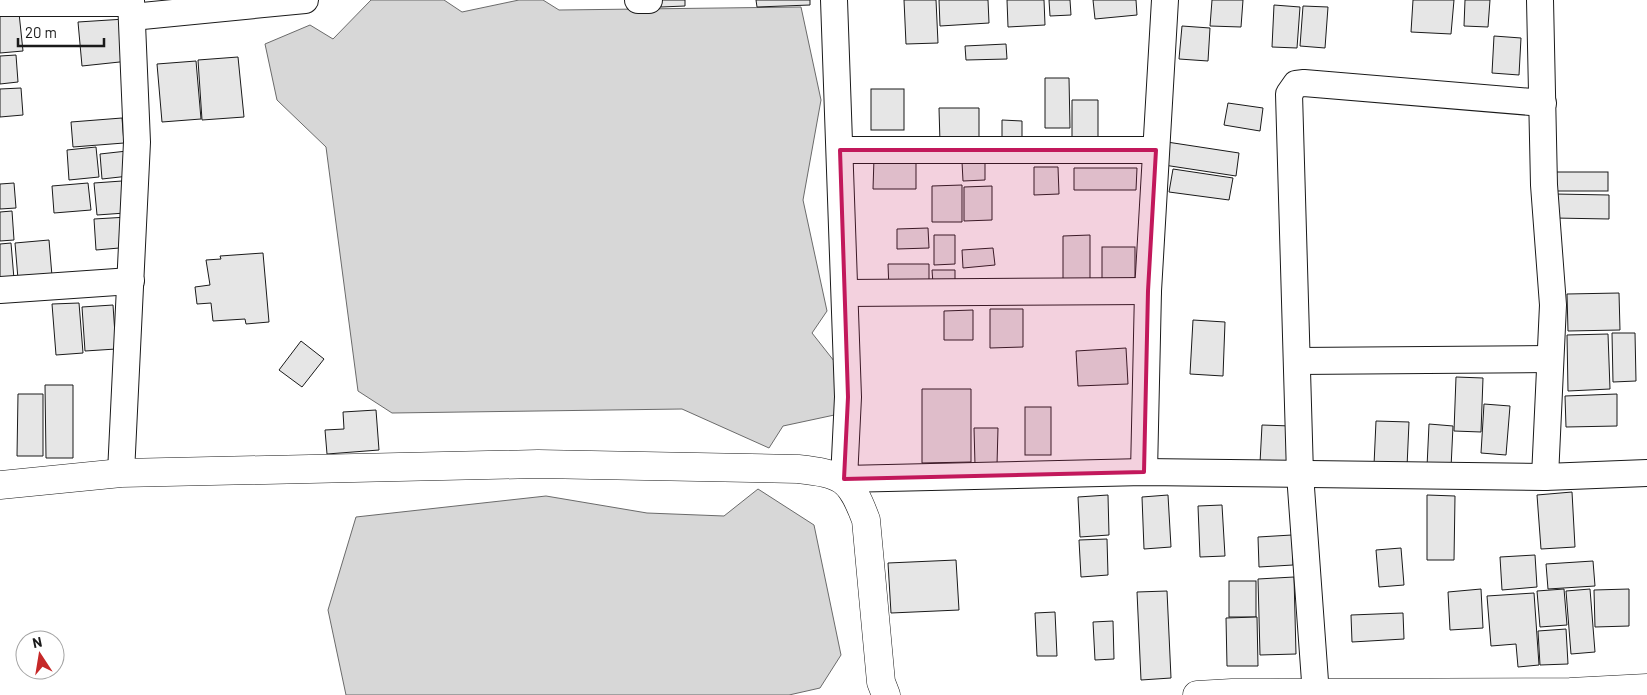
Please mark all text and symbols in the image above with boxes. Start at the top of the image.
scale bar [18,15,104,47]
text: 20 m [25,23,57,41]
north arrow [15,630,65,680]
text: N [31,633,44,651]

